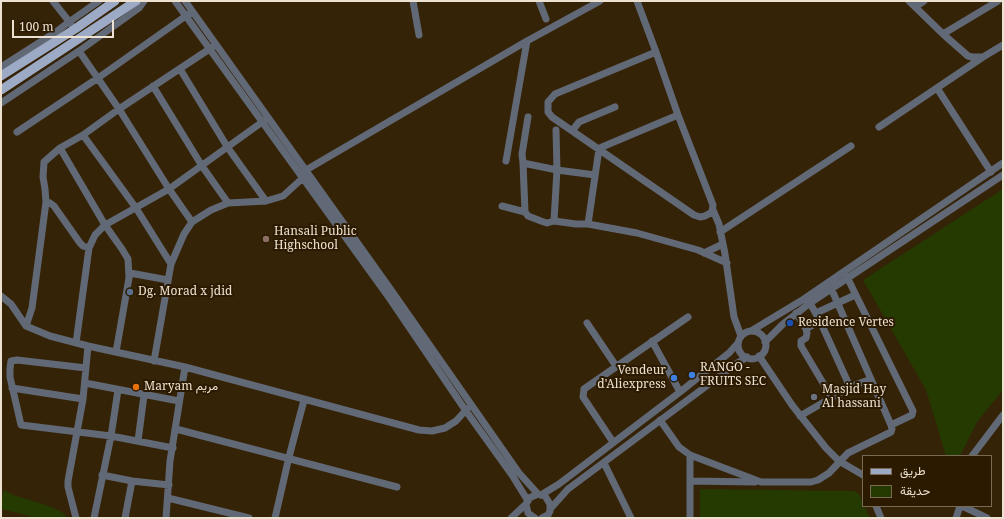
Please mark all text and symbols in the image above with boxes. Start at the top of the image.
scale bar [14,12,116,38]
text: 100 m [19,18,54,35]
place label: Hansali Public Highschool [274,225,357,253]
marker: Hansali Public Highschool [261,234,271,244]
place label: Dg. Morad x jdid [138,285,232,299]
marker: Dg. Morad x jdid [125,287,135,297]
place label: Residence Vertes [798,316,894,330]
marker: Residence Vertes [785,318,795,328]
place label: RANGO - FRUITS SEC [700,361,766,389]
place label: Vendeur d'Aliexpress [597,364,666,392]
marker: RANGO - FRUITS SEC [687,370,697,380]
marker: Vendeur d'Aliexpress [669,373,679,383]
place label: Maryam مريم [144,380,218,394]
marker: Maryam مريم [131,382,141,392]
place label: Masjid Hay Al hassani [822,383,886,411]
marker: Masjid Hay Al hassani [809,392,819,402]
legend [862,455,992,507]
text: طريق [900,462,925,479]
text: حديقة [900,482,930,499]

